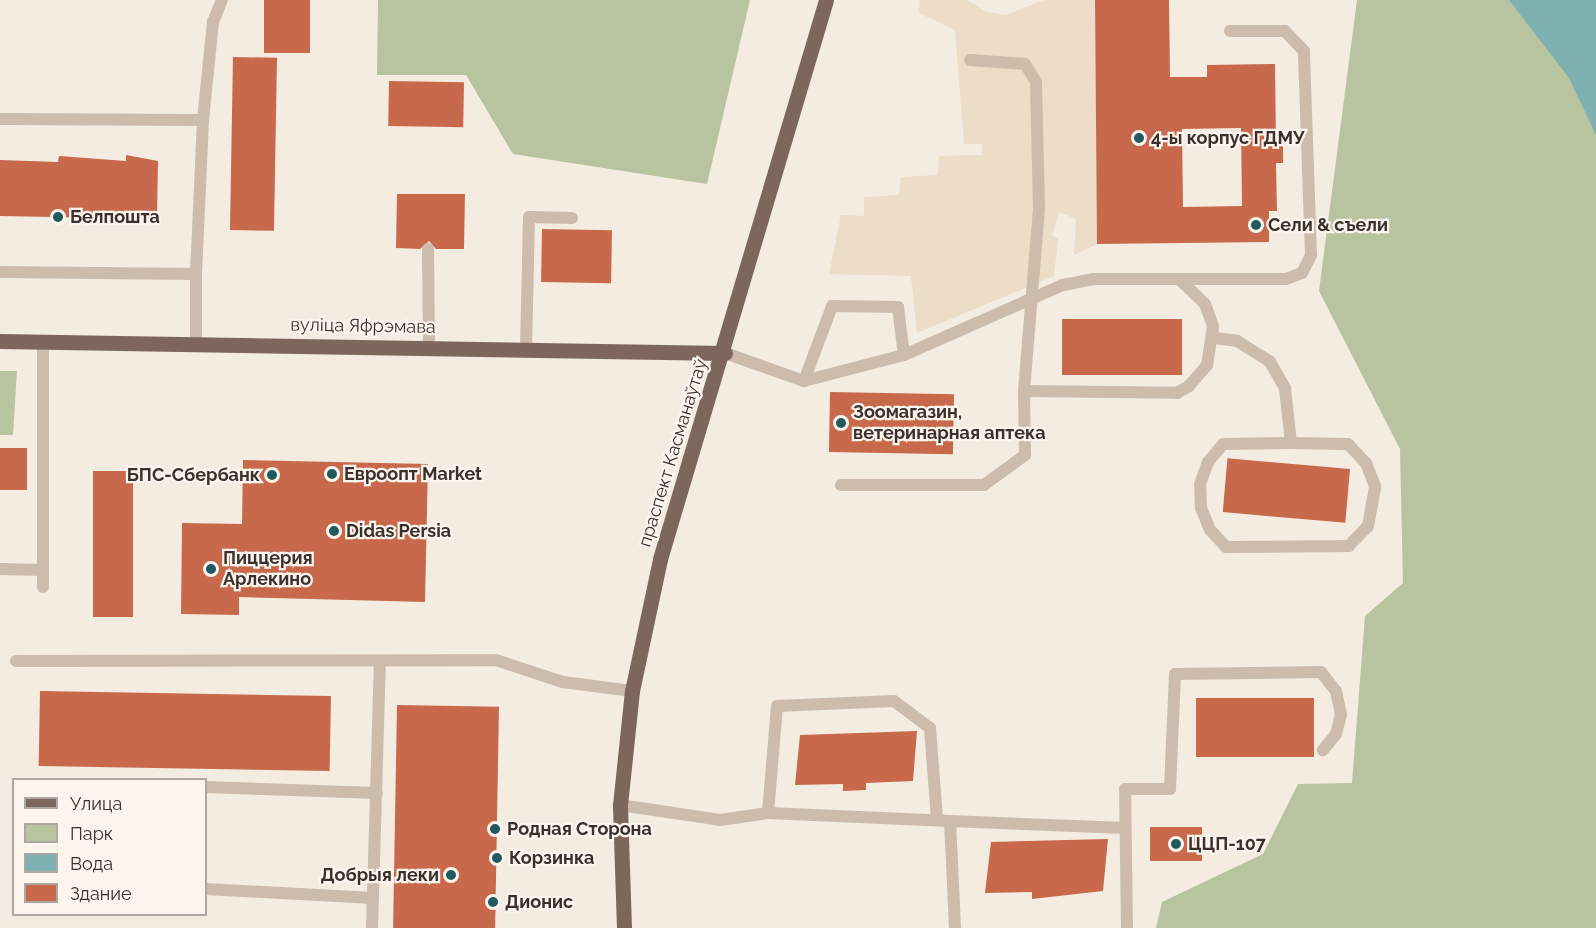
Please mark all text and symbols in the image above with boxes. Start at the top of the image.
place label: 4-ы корпус ГДМУ [1151,127,1305,149]
marker: 4-ы корпус ГДМУ [1132,131,1146,145]
place label: Белпошта [70,206,160,228]
marker: Белпошта [51,210,65,224]
place label: Сели & съели [1268,214,1388,236]
marker: Сели & съели [1249,218,1263,232]
street label: вуліца Яфрэмава [290,314,436,338]
street label: праспект Касманаўтаў [634,356,712,550]
place label: Зоомагазин, ветеринарная аптека [853,402,1046,444]
marker: Зоомагазин, ветеринарная аптека [834,416,848,430]
place label: Евроопт Market [344,463,482,485]
place label: БПС-Сбербанк [127,464,260,486]
marker: Евроопт Market [325,467,339,481]
marker: БПС-Сбербанк [265,468,279,482]
place label: Didas Persia [346,520,451,542]
marker: Didas Persia [327,524,341,538]
place label: Пиццерия Арлекино [223,548,313,590]
marker: Пиццерия Арлекино [204,562,218,576]
legend [12,778,207,916]
text: Улица [70,793,122,814]
place label: Родная Сторона [507,818,652,840]
marker: Родная Сторона [488,822,502,836]
text: Парк [70,823,113,844]
place label: ЦЦП-107 [1188,833,1266,855]
marker: ЦЦП-107 [1169,837,1183,851]
place label: Корзинка [509,847,594,869]
marker: Корзинка [490,851,504,865]
text: Вода [70,853,113,874]
place label: Добрыя леки [320,864,439,886]
marker: Добрыя леки [444,868,458,882]
text: Здание [70,883,132,904]
place label: Дионис [505,891,573,913]
marker: Дионис [486,895,500,909]

